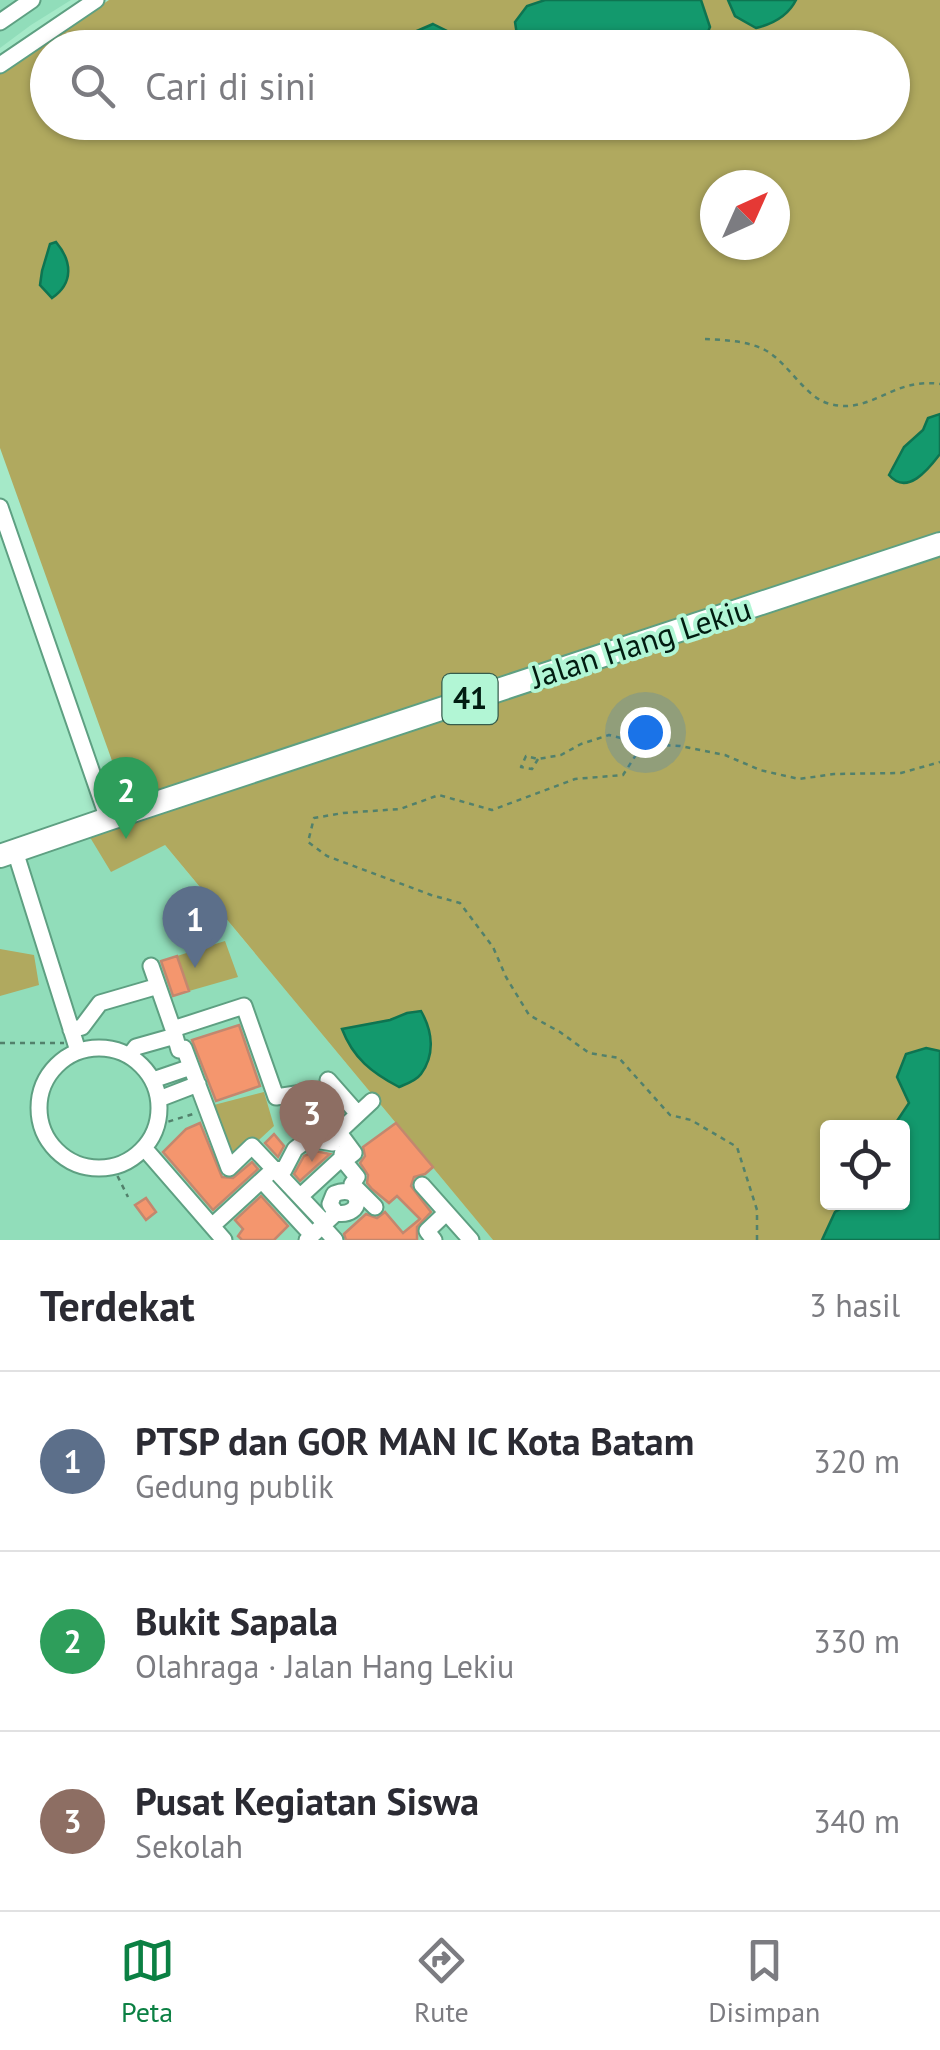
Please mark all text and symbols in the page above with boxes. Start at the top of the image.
search box [30,30,910,140]
icon: search [65,58,120,113]
text: Cari di sini [145,61,316,110]
north arrow [700,170,790,260]
street label: Jalan Hang Lekiu [523,587,756,698]
road number: 41 [442,674,498,724]
your location [620,707,671,758]
pin: 2 [94,756,158,839]
pin: 1 [162,886,228,968]
pin: 3 [280,1080,344,1162]
map controls [820,1120,910,1210]
button: locate [820,1120,910,1210]
text: Terdekat [40,1278,195,1333]
text: 3 hasil [809,1284,900,1326]
text: PTSP dan GOR MAN IC Kota Batam [135,1416,694,1465]
text: 1 [63,1440,82,1482]
text: 320 m [813,1440,900,1482]
text: Gedung publik [135,1465,334,1507]
text: Bukit Sapala [135,1596,338,1645]
text: 2 [63,1620,82,1662]
text: 330 m [813,1620,900,1662]
text: Olahraga · Jalan Hang Lekiu [135,1645,514,1687]
text: Pusat Kegiatan Siswa [135,1776,479,1825]
text: 3 [63,1800,82,1842]
text: 340 m [813,1800,900,1842]
text: Sekolah [135,1825,243,1867]
tab: Peta [120,1933,175,2030]
tab: Rute [414,1933,469,2030]
tab: Disimpan [708,1933,820,2030]

